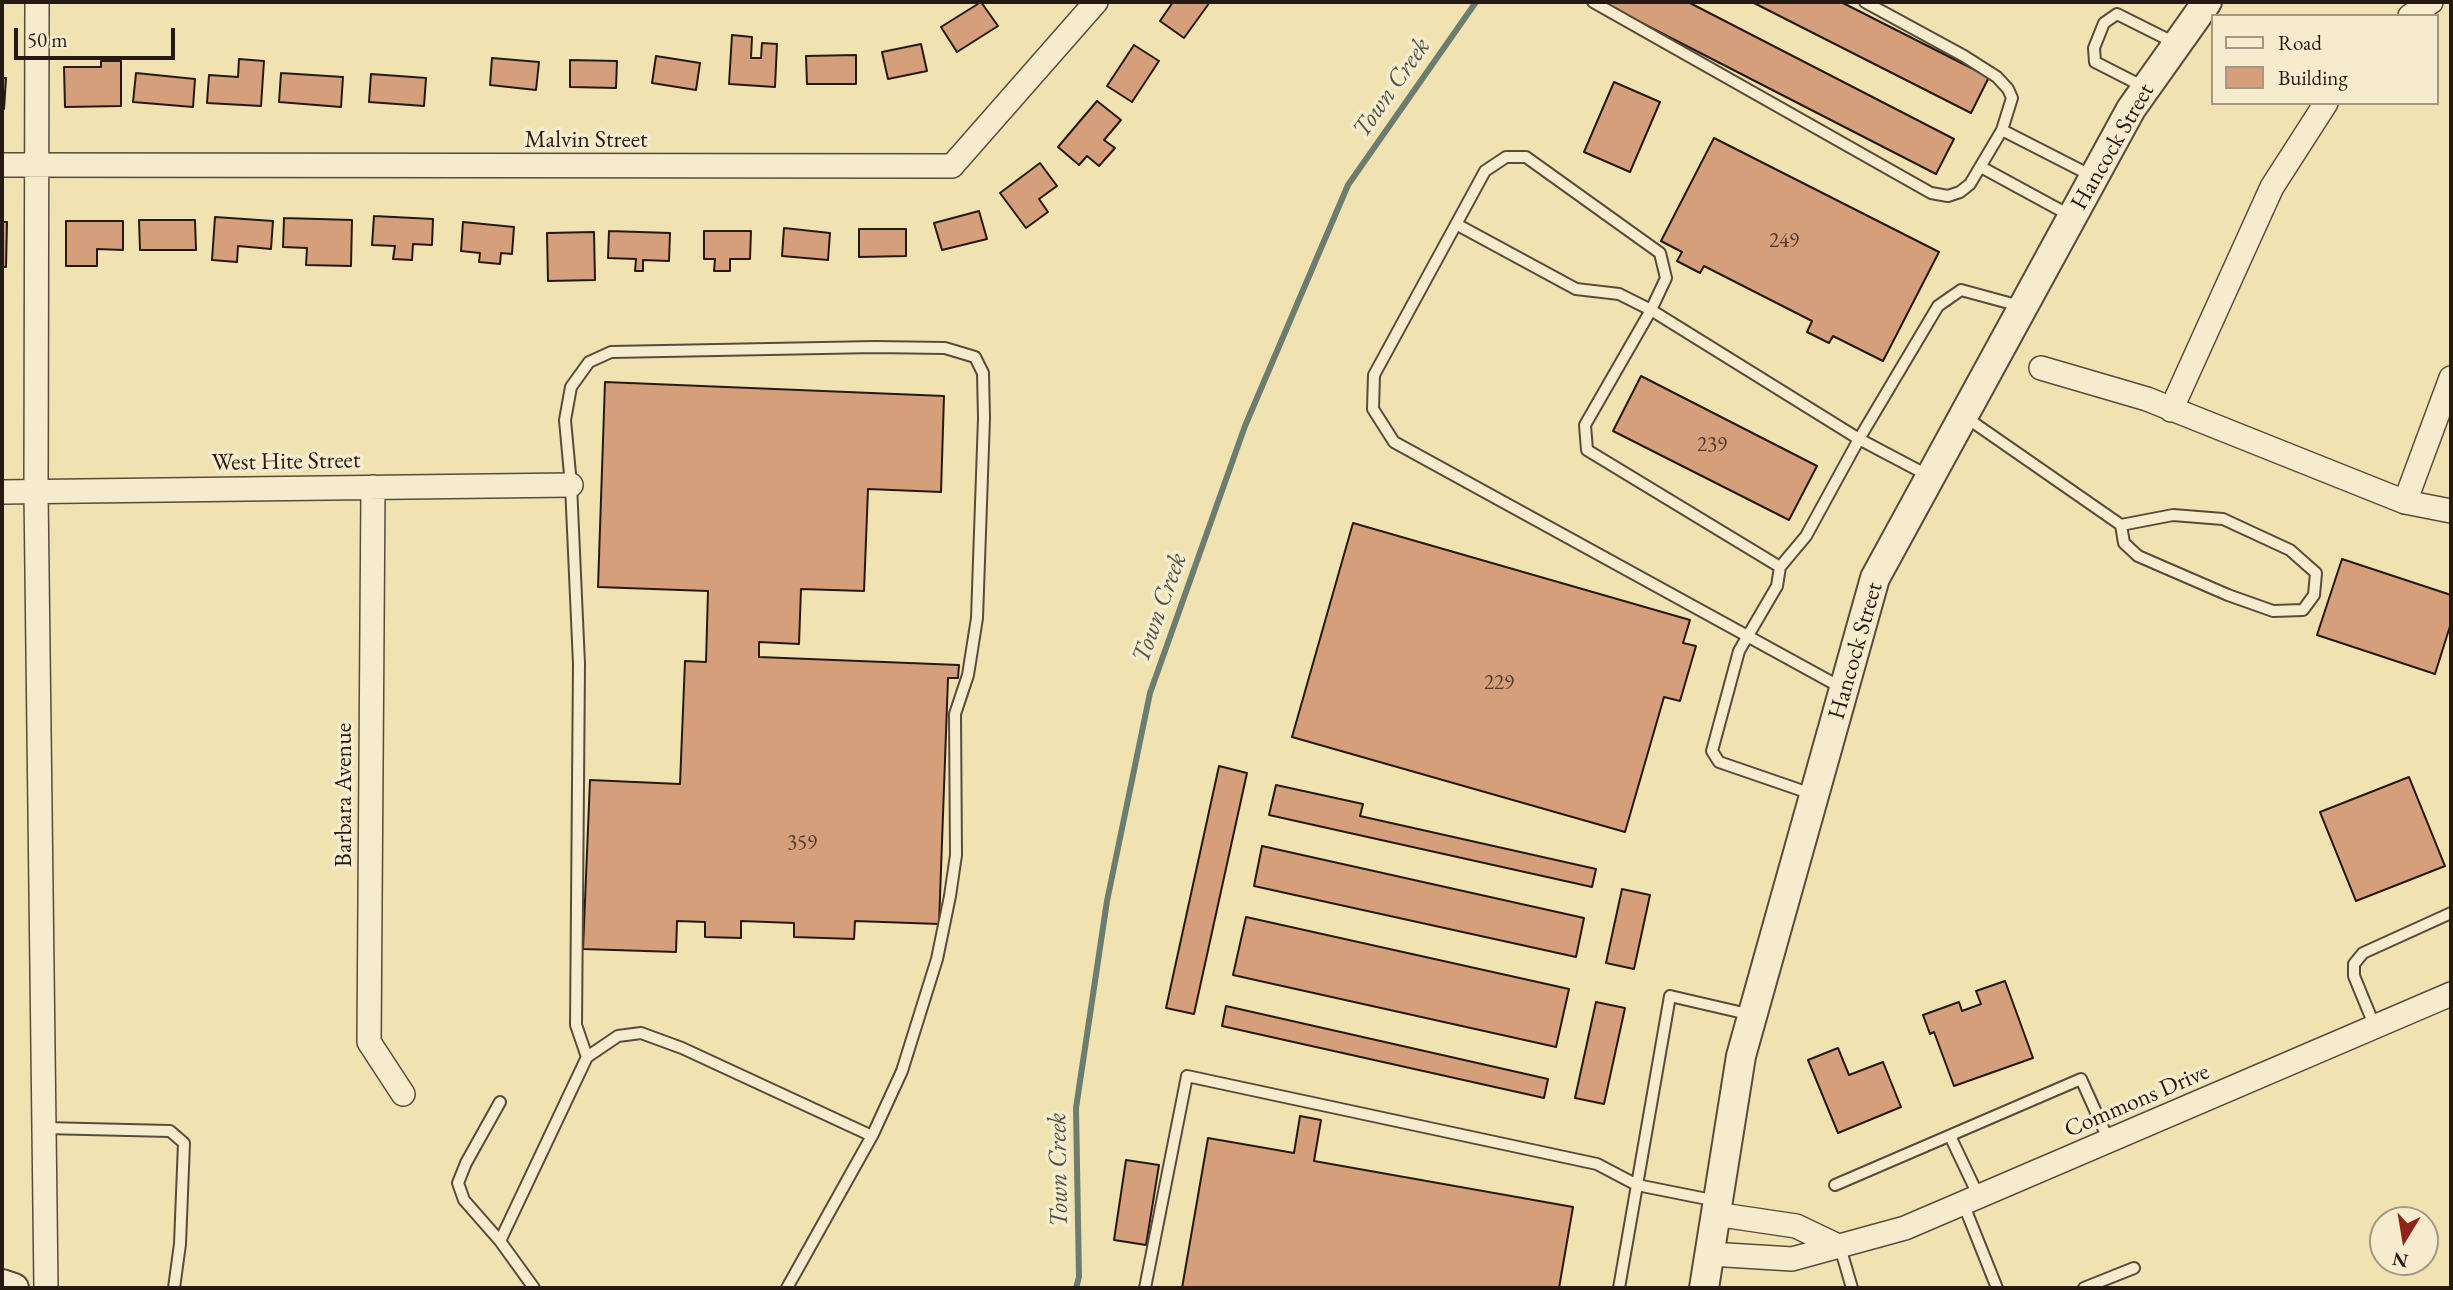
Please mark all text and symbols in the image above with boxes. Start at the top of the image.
scale bar [18,14,178,58]
legend [2212,14,2439,105]
text: 50 m [27,26,68,53]
text: Road [2278,29,2322,56]
water label: Town Creek [1346,32,1438,144]
text: Building [2278,64,2348,91]
street label: Hancock Street [2065,79,2161,215]
street label: Malvin Street [524,126,648,154]
house number: 249 [1769,228,1799,254]
house number: 239 [1697,432,1727,458]
street label: West Hite Street [211,446,361,478]
water label: Town Creek [1126,549,1194,667]
street label: Hancock Street [1823,579,1889,723]
house number: 229 [1484,670,1514,696]
street label: Barbara Avenue [330,723,358,867]
house number: 359 [787,830,817,856]
street label: Commons Drive [2060,1058,2214,1144]
water label: Town Creek [1042,1112,1076,1228]
north arrow [2369,1206,2439,1276]
text: N [2390,1246,2410,1274]

